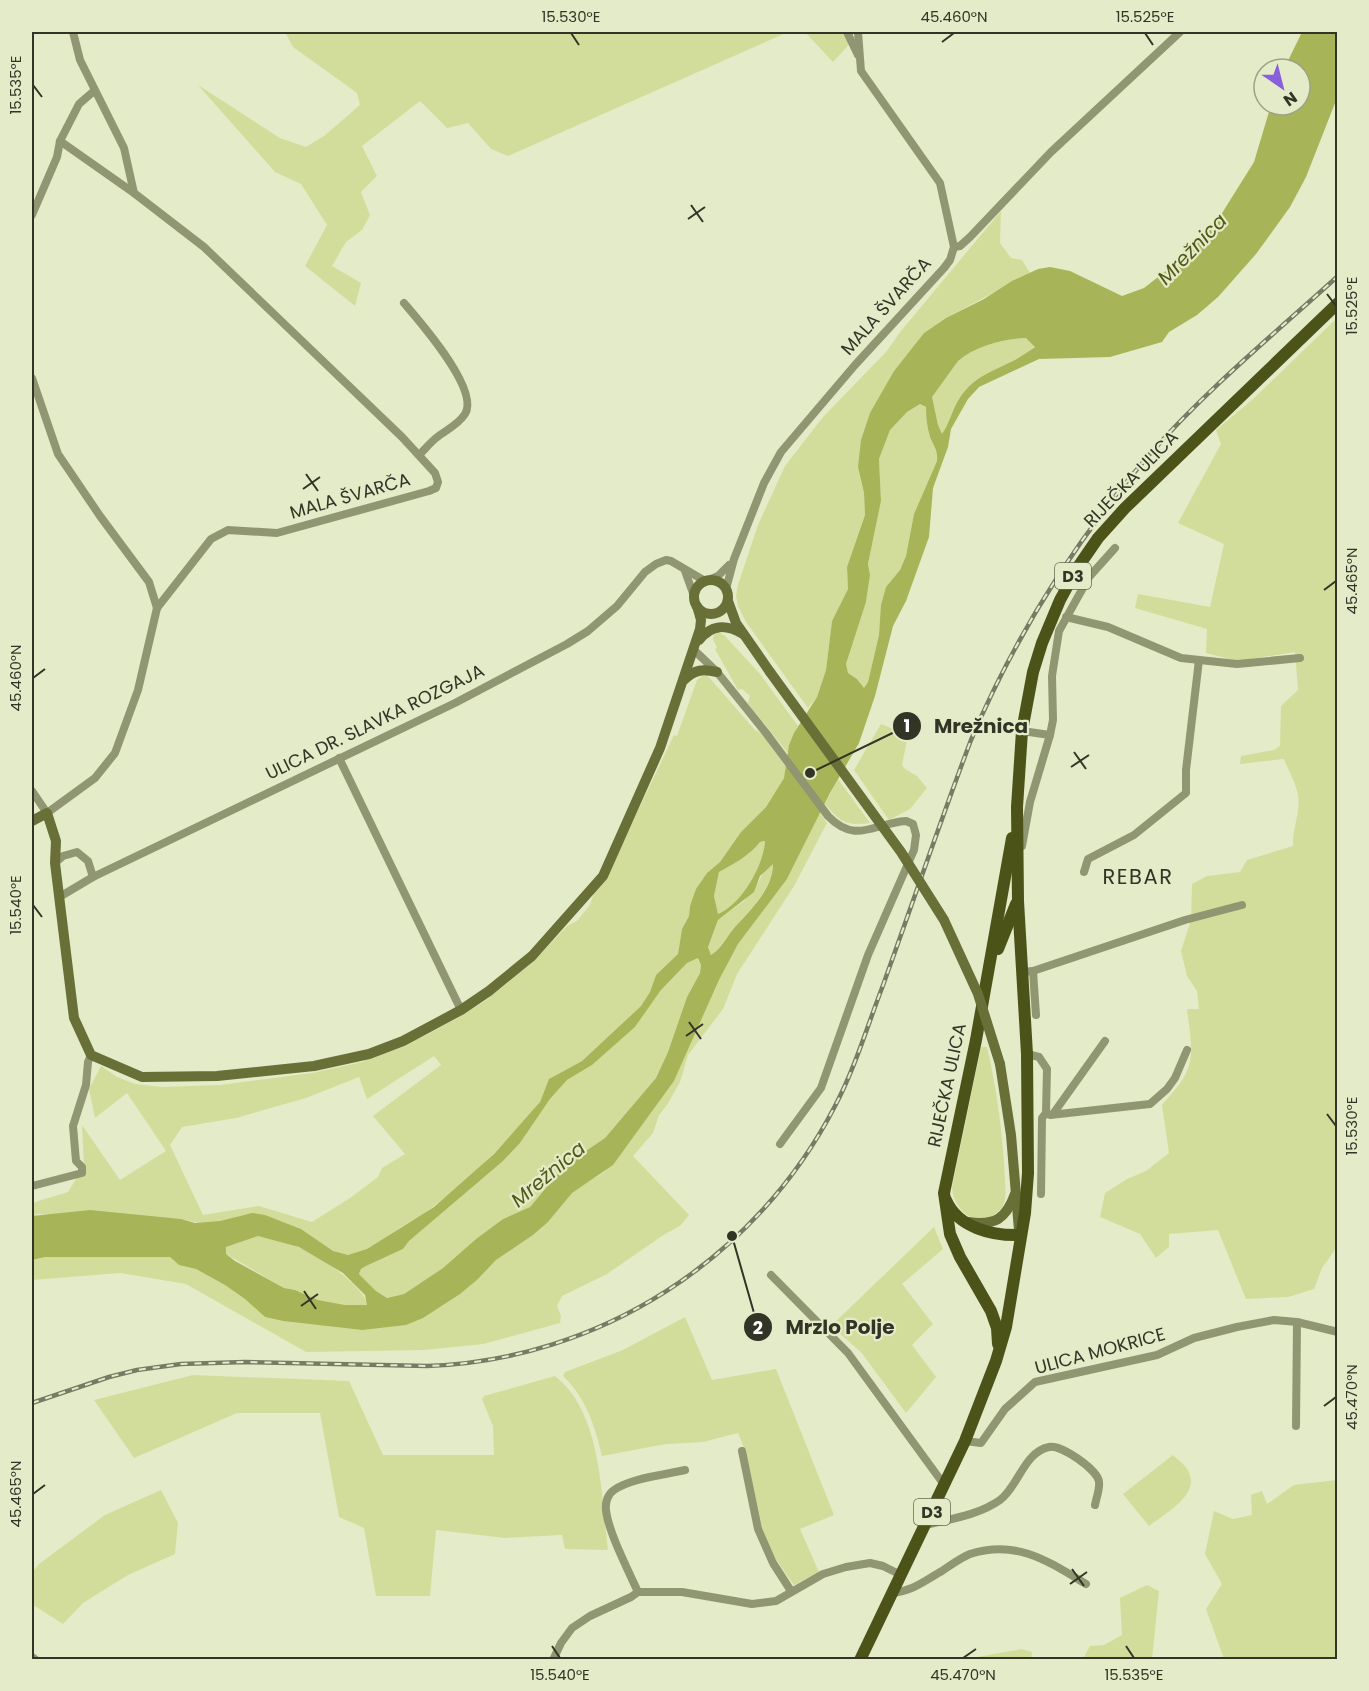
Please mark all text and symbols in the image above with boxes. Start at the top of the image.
text: 15.530°E [542,6,600,27]
text: 45.460°N [920,6,988,27]
text: 15.525°E [1116,6,1174,27]
text: 15.535°E [5,56,26,114]
north arrow [1252,57,1312,117]
text: N [1279,86,1302,112]
water label: Mrežnica [1151,207,1233,291]
street label: MALA ŠVARČA [835,251,936,360]
text: 15.525°E [1341,277,1362,335]
street label: RIJEČKA ULICA [1078,425,1183,533]
street label: MALA ŠVARČA [287,466,413,525]
text: 45.465°N [1341,547,1362,615]
road number: D3 [1055,563,1091,589]
text: 45.460°N [5,644,26,712]
street label: ULICA DR. SLAVKA ROZGAJA [261,658,488,785]
callout: Mrežnica [892,707,1040,745]
text: Mrežnica [934,712,1028,740]
text: 1 [904,713,910,738]
district label: REBAR [1103,862,1173,891]
text: 15.540°E [5,875,26,935]
street label: RIJEČKA ULICA [921,1021,972,1149]
text: 15.530°E [1341,1097,1362,1155]
water label: Mrežnica [505,1134,591,1214]
callout: Mrzlo Polje [743,1308,906,1346]
text: Mrzlo Polje [785,1313,895,1341]
text: 2 [753,1315,763,1340]
street label: ULICA MOKRICE [1032,1321,1168,1380]
text: 45.470°N [1341,1364,1362,1430]
text: 45.465°N [5,1460,26,1528]
road number: D3 [914,1499,950,1525]
text: 15.540°E [530,1664,590,1685]
text: 45.470°N [930,1664,996,1685]
text: 15.535°E [1105,1664,1163,1685]

